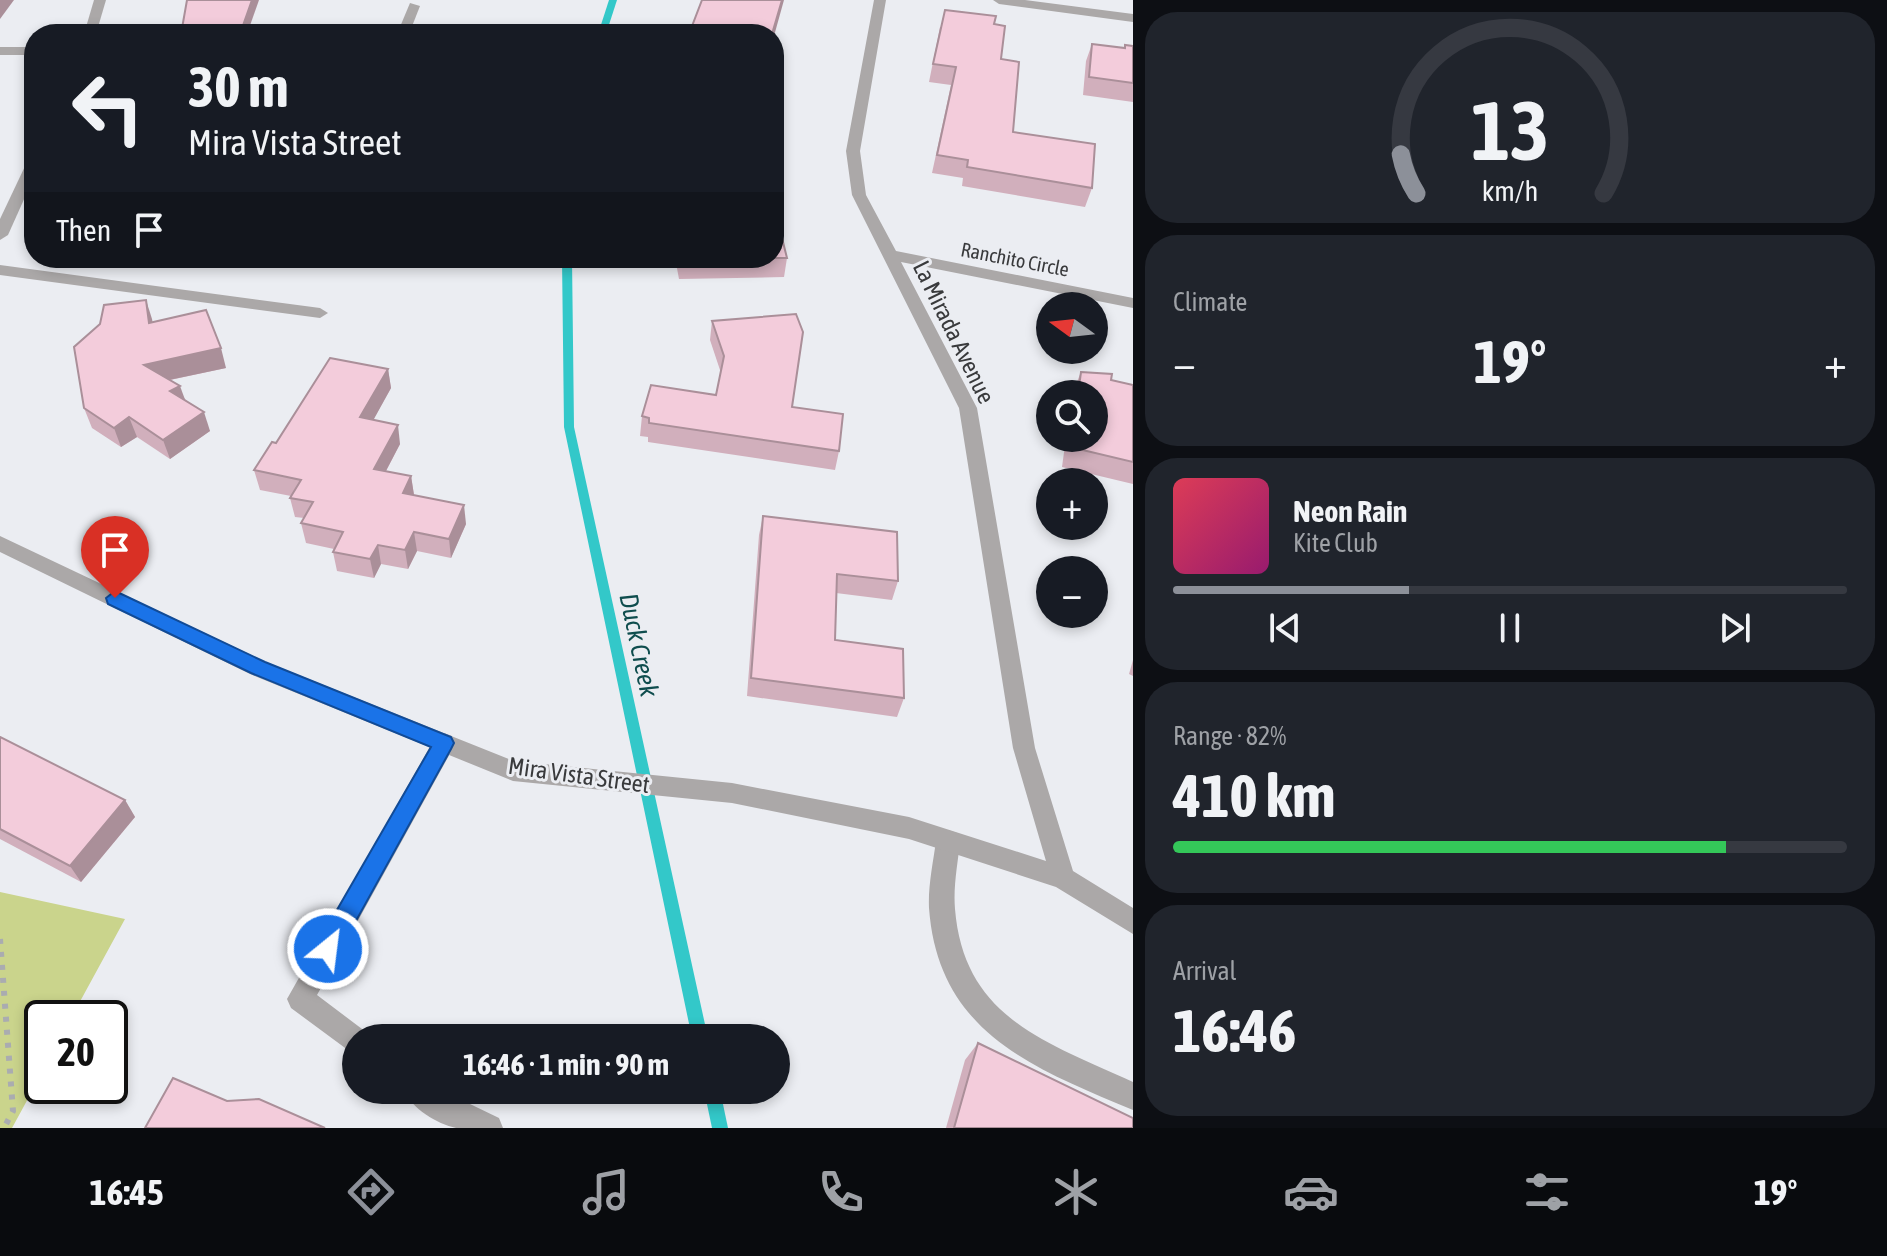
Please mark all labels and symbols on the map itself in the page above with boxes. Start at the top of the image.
street label: Ranchito Circle [959,237,1071,281]
street label: La Mirada Avenue [908,256,1000,408]
north arrow [1036,292,1108,364]
pin [81,516,149,598]
water label: Duck Creek [613,591,665,700]
street label: Mira Vista Street [507,752,651,798]
position arrow [286,907,370,991]
speed limit sign: 20 [24,1000,128,1104]

